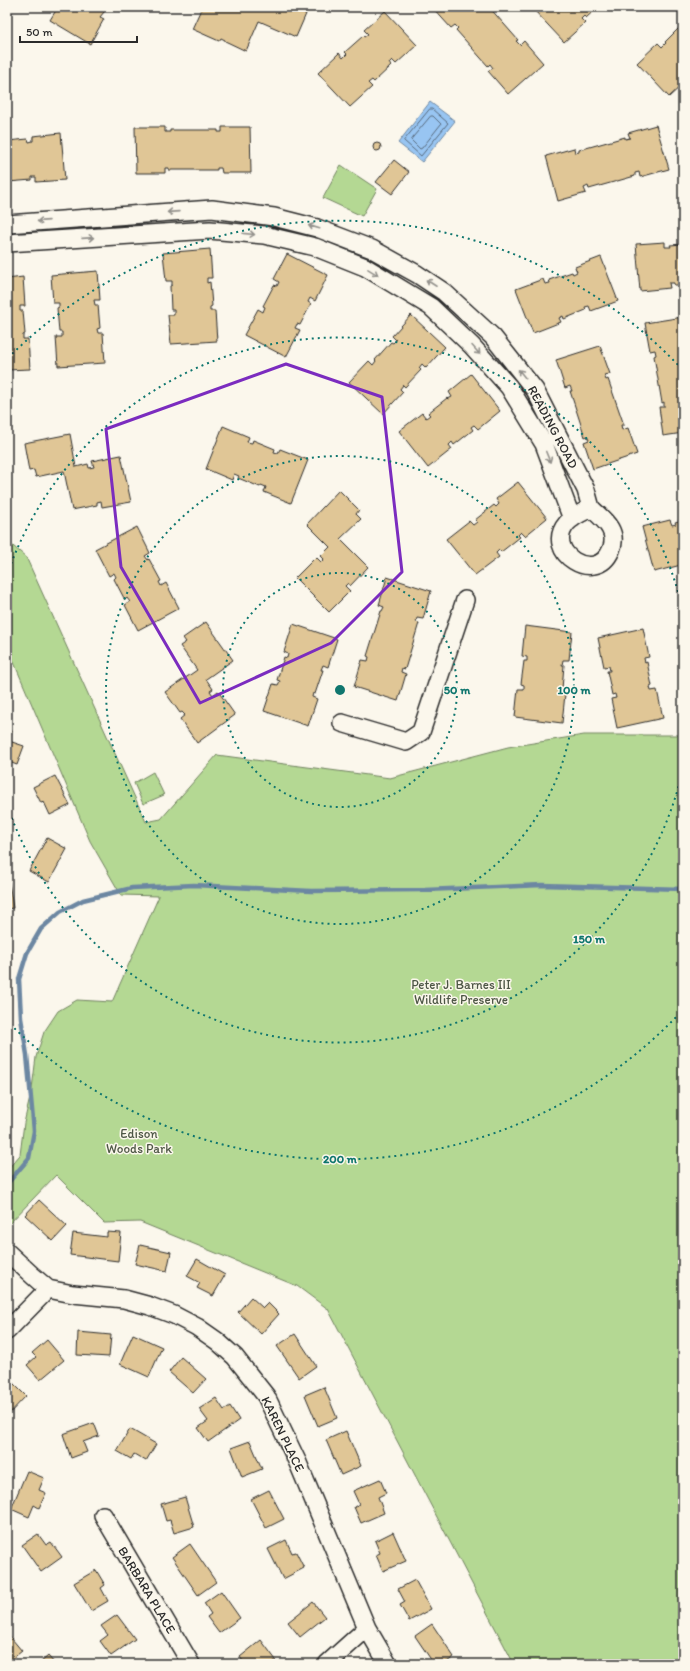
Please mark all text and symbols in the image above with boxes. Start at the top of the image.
scale bar [20,18,137,44]
text: 50 m [26,25,52,39]
one-way arrow [167,209,180,216]
one-way arrow [37,218,50,225]
one-way arrow [307,223,320,230]
one-way arrow [242,230,255,237]
one-way arrow [81,234,94,241]
one-way arrow [367,268,379,276]
one-way arrow [425,279,436,287]
one-way arrow [471,345,480,355]
one-way arrow [518,369,527,379]
street label: READING ROAD [525,383,581,471]
one-way arrow [545,450,553,462]
centre of rings [333,683,347,697]
text: 50 m [444,683,471,697]
text: 100 m [557,683,591,697]
text: 150 m [573,932,606,946]
park label: Peter J. Barnes III Wildlife Preserve [411,977,511,1007]
park label: Edison Woods Park [106,1126,172,1156]
text: 200 m [323,1152,358,1166]
street label: KAREN PLACE [258,1394,308,1474]
street label: BARBARA PLACE [115,1544,179,1636]

